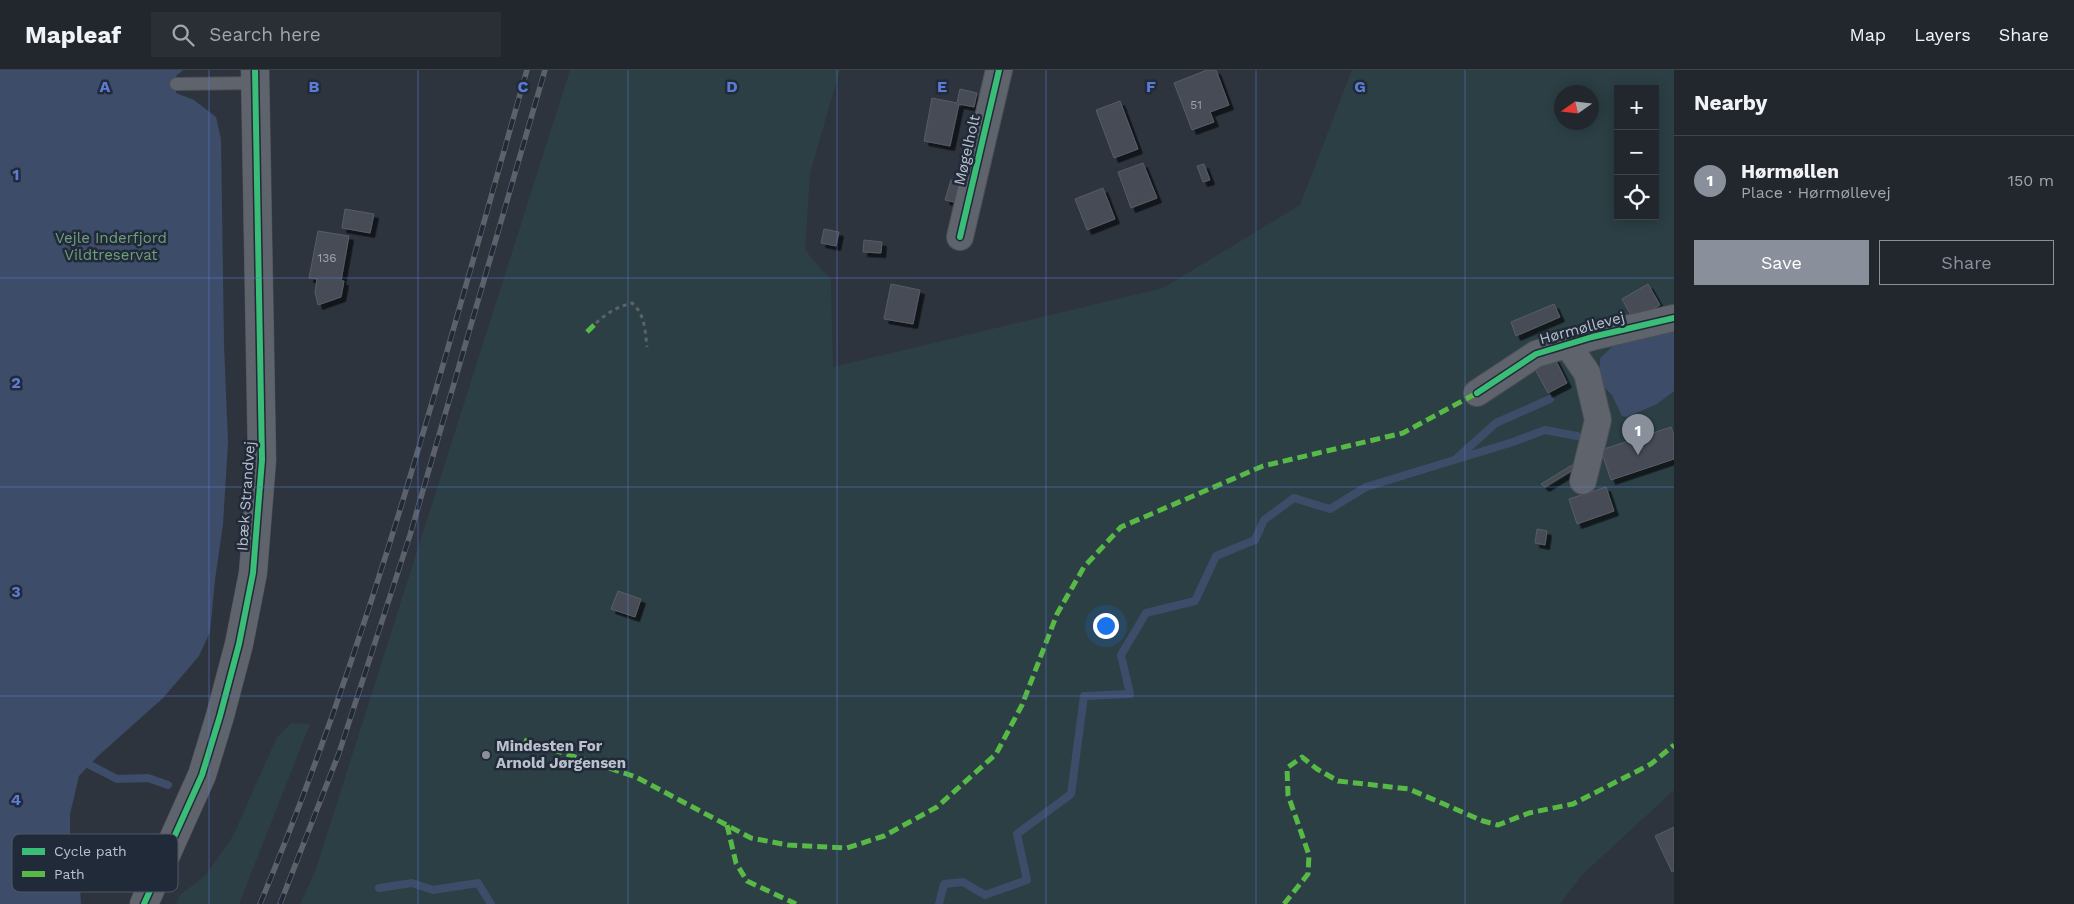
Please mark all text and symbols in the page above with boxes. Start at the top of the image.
search box [151,12,501,57]
text: Mapleaf [25,21,121,49]
icon: search [169,21,197,49]
text: Search here [209,23,321,46]
text: Map [1849,24,1886,45]
text: Layers [1914,24,1971,45]
text: Share [1999,24,2049,45]
text: A [100,77,111,96]
text: B [309,77,320,96]
text: C [518,77,529,96]
text: D [726,77,738,96]
text: E [937,77,947,96]
text: F [1146,77,1156,96]
text: G [1354,77,1366,96]
north arrow [1554,85,1599,130]
map controls [1614,85,1659,220]
button: + [1614,85,1659,130]
text: Nearby [1694,90,1767,115]
house number: 51 [1190,98,1202,112]
street label: Møgelholt [950,112,984,187]
button: − [1614,130,1659,175]
text: Hørmøllen [1741,160,1839,183]
text: 1 [13,165,19,184]
text: 1 [1707,171,1713,190]
text: 150 m [2008,171,2054,190]
button: locate [1614,175,1659,220]
text: Place · Hørmøllevej [1741,183,1891,202]
park label: Vejle Inderfjord Vildtreservat [55,229,167,264]
button: Save [1694,240,1869,285]
button: Share [1879,240,2054,285]
house number: 136 [318,251,336,265]
street label: Hørmøllevej [1537,308,1627,348]
text: 2 [11,373,21,392]
pin: 1 [1622,414,1654,455]
street label: Ibæk Strandvej [233,441,259,551]
text: 3 [11,582,21,601]
your location [1093,613,1119,639]
place label: Mindesten For Arnold Jørgensen [496,737,626,772]
marker: Mindesten For Arnold Jørgensen [480,749,492,761]
text: 4 [11,790,21,809]
legend [12,834,178,892]
text: Cycle path [54,843,127,859]
text: Path [54,866,85,882]

